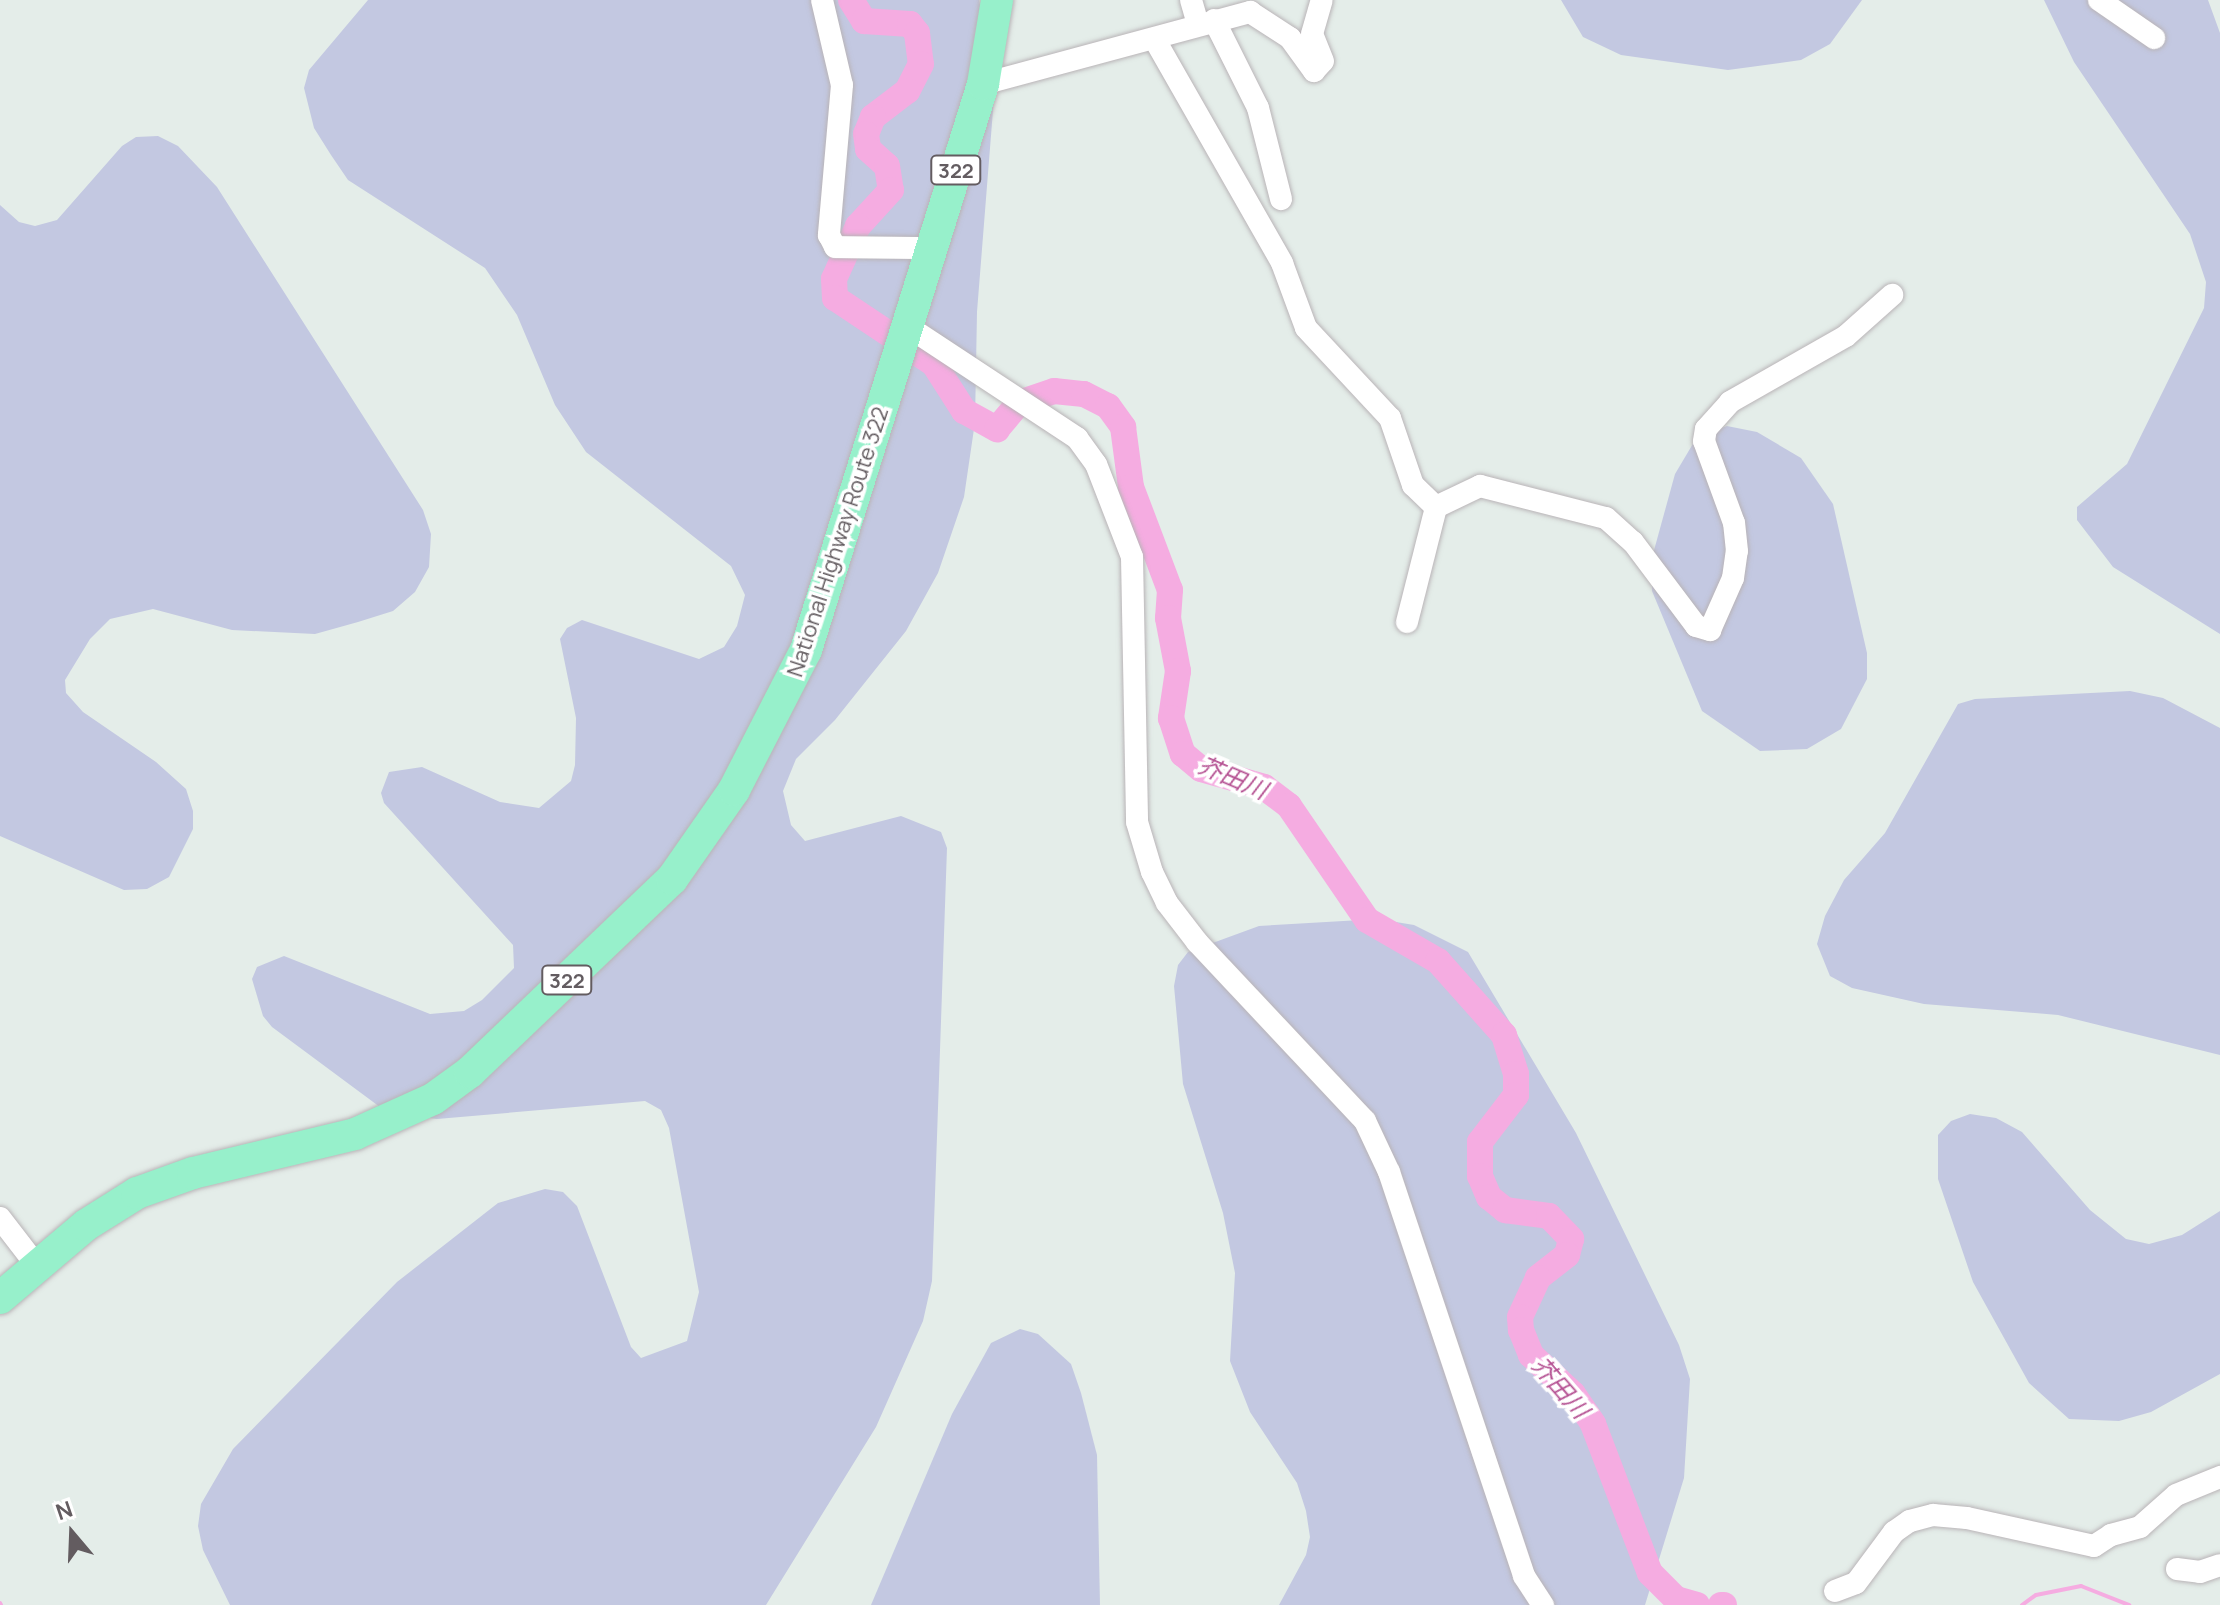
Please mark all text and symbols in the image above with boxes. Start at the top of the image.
road number: 322 [930,154,982,186]
street label: National Highway Route 322 [782,404,894,680]
water label: 芥田川 [1194,750,1272,804]
road number: 322 [541,964,593,996]
water label: 芥田川 [1527,1350,1595,1424]
north arrow [32,1493,112,1573]
text: N [52,1494,77,1527]

